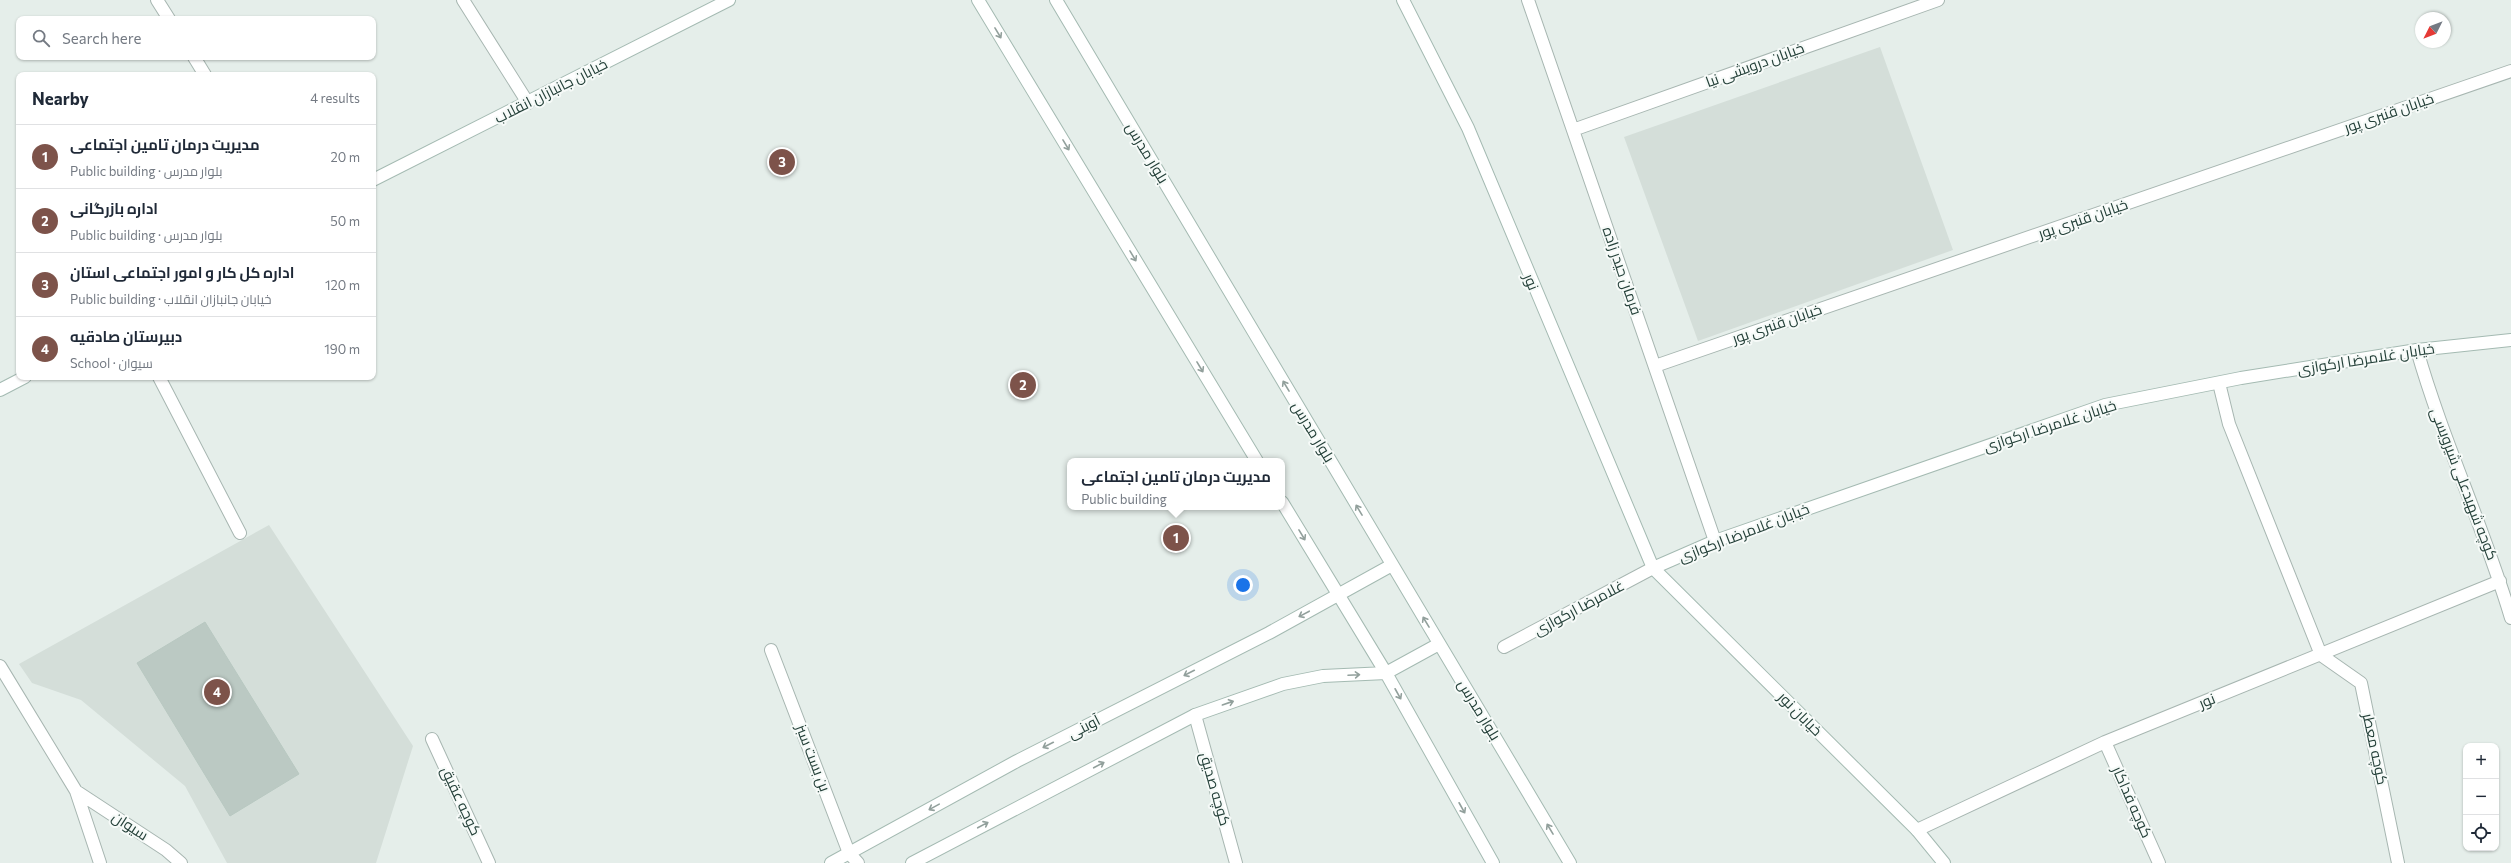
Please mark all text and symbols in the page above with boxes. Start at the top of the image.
north arrow [2415,12,2451,48]
search box [16,16,376,60]
icon: search [30,27,52,49]
one-way arrow [995,27,1003,39]
text: Search here [62,29,141,47]
street label: خیابان درویشی نیا [1703,38,1807,92]
street label: خیابان جانبازان انقلاب [491,54,611,128]
text: Nearby [32,88,89,109]
street label: خیابان قنبری پور [2340,88,2437,138]
text: 4 results [310,90,360,106]
street label: بلوار مدرس [1121,119,1173,187]
text: مدیریت درمان تامین اجتماعی [70,135,260,153]
one-way arrow [1062,139,1070,151]
pin: 3 [769,147,795,177]
text: 1 [42,149,48,165]
text: 20 m [331,149,360,165]
text: Public building · بلوار مدرس [70,163,223,179]
street label: خیابان قنبری پور [2034,194,2131,244]
text: اداره بازرگانی [70,199,158,217]
text: 2 [41,213,49,229]
text: 50 m [330,213,360,229]
street label: فرمان حیدر زاده [1598,224,1646,318]
text: Public building · بلوار مدرس [70,227,223,243]
one-way arrow [1129,250,1137,261]
text: اداره کل کار و امور اجتماعی استان [70,263,294,281]
street label: نور [1519,270,1543,293]
text: 3 [41,277,49,293]
text: 120 m [325,277,360,293]
text: Public building · خیابان جانبازان انقلاب [70,291,272,307]
street label: خیابان قنبری پور [1728,299,1825,349]
text: دبیرستان صادقیه [70,327,182,345]
street label: خیابان غلامرضا ارکوازی [2296,338,2436,380]
text: 4 [41,341,49,357]
text: 190 m [324,341,360,357]
text: School · سیوان [70,355,153,371]
one-way arrow [1197,361,1205,373]
pin: 2 [1010,370,1036,400]
one-way arrow [1281,380,1289,392]
street label: خیابان غلامرضا ارکوازی [1981,395,2119,457]
street label: بلوار مدرس [1287,398,1339,466]
street label: کوچه شهیدعلی شیرویسی [2426,405,2502,563]
popup [1067,458,1285,510]
text: مدیریت درمان تامین اجتماعی [1081,467,1271,485]
text: Public building [1081,491,1167,507]
street label: خیابان غلامرضا ارکوازی [1676,499,1812,567]
one-way arrow [1355,504,1363,516]
pin: 1 [1163,523,1189,553]
one-way arrow [1299,529,1307,541]
your location [1233,575,1253,595]
street label: غلامرضا ارکوازی [1530,576,1628,640]
one-way arrow [1299,611,1311,618]
one-way arrow [1421,616,1429,628]
one-way arrow [1183,670,1195,677]
one-way arrow [1347,671,1360,678]
street label: بلوار مدرس [1453,676,1505,744]
pin: 4 [204,677,230,707]
street label: خیابان نور [1773,687,1827,741]
one-way arrow [1395,688,1403,700]
street label: نور [2195,689,2218,713]
one-way arrow [1222,698,1234,706]
street label: آوینی [1064,710,1104,744]
street label: کوچه معطر [2357,710,2392,787]
street label: بن بست سبز [791,720,835,795]
one-way arrow [1042,742,1054,749]
map controls [2463,743,2499,851]
button: + [2463,743,2499,779]
street label: کوچه صدیق [1195,750,1235,828]
one-way arrow [1092,761,1104,768]
street label: کوچه فداکار [2107,762,2157,841]
street label: کوچه عقیق [436,763,486,839]
button: − [2463,779,2499,815]
one-way arrow [1458,802,1466,814]
one-way arrow [928,803,940,811]
street label: سیوان [108,807,152,845]
button: locate [2463,815,2499,851]
one-way arrow [977,821,989,829]
one-way arrow [1545,824,1553,836]

